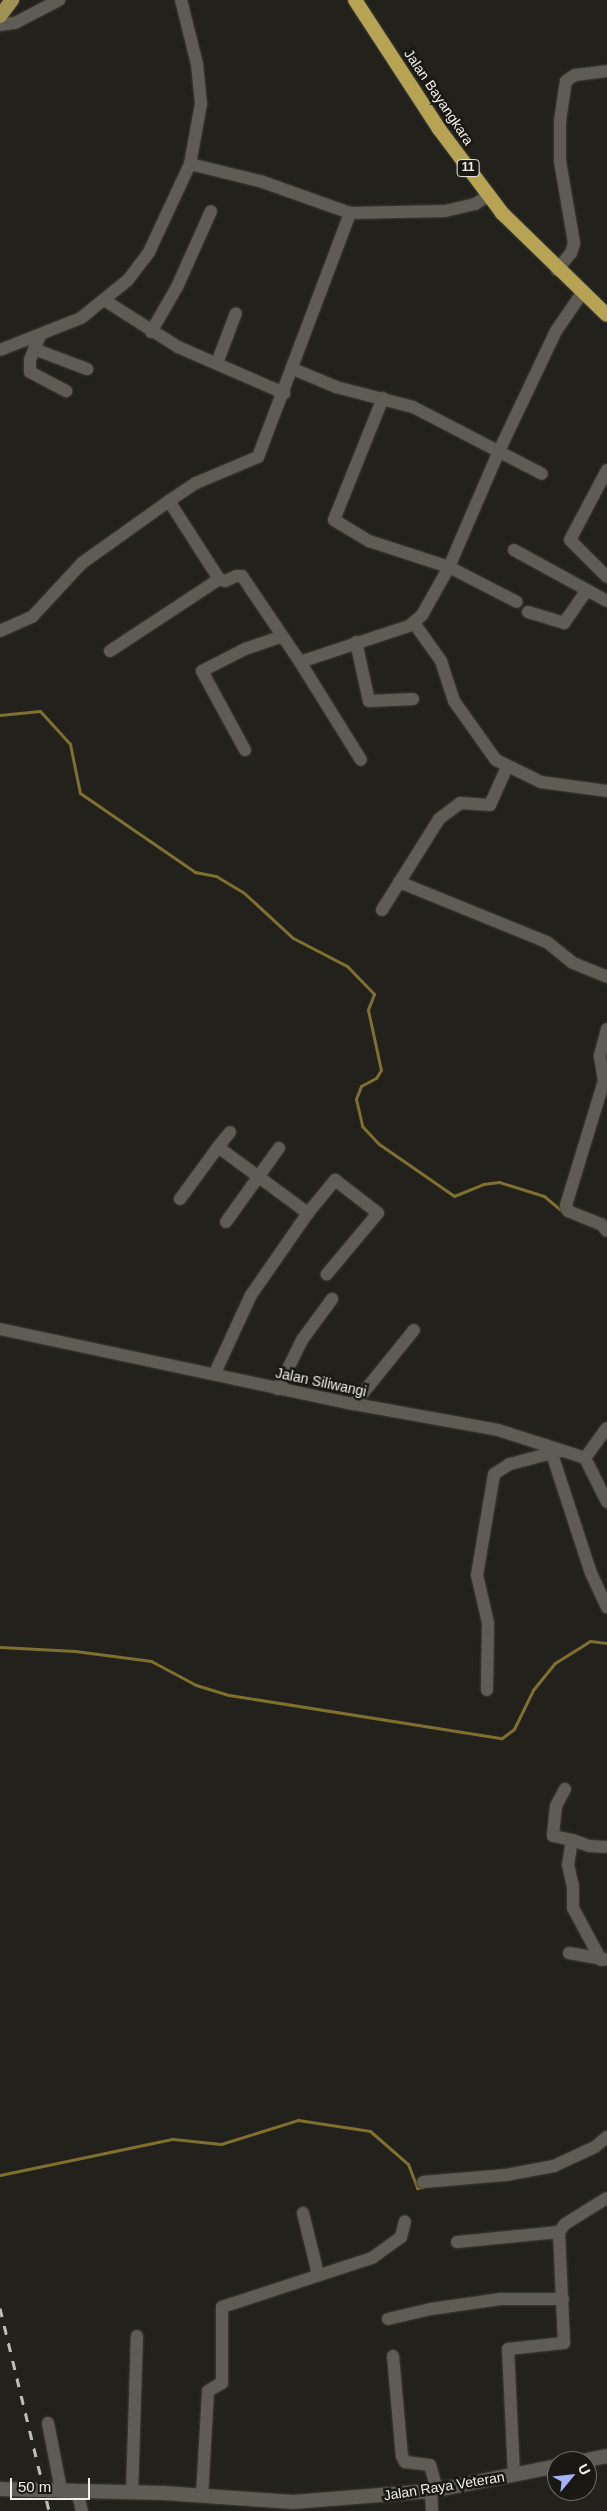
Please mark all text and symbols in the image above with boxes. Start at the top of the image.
street label: Jalan Bayangkara [401,46,477,148]
road number: 11 [456,158,480,178]
street label: Jalan Siliwangi [274,1364,368,1400]
north arrow [547,2451,597,2501]
text: U [575,2461,594,2478]
scale bar [12,2468,92,2500]
street label: Jalan Raya Veteran [382,2468,506,2504]
text: 50 m [18,2478,51,2495]

